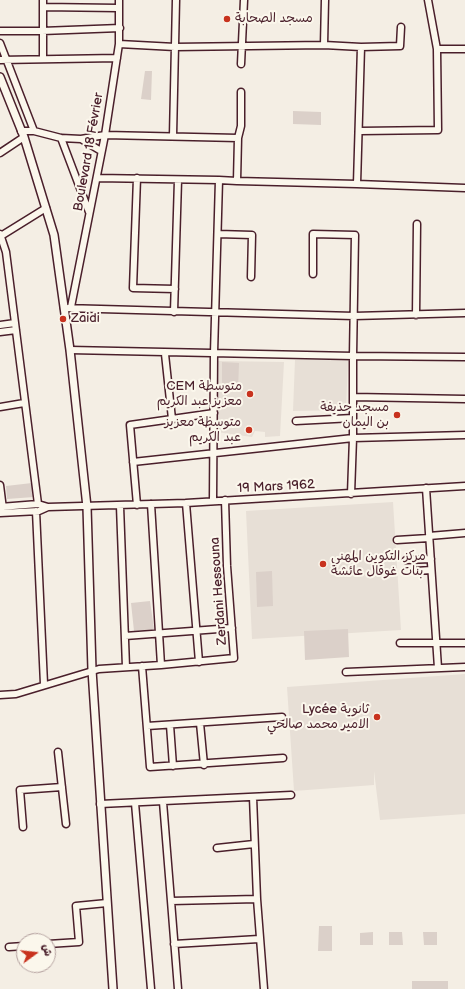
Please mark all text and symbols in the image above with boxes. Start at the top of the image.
place label: مسجد الصحابة [235,11,313,27]
marker: مسجد الصحابة [222,14,232,24]
street label: Boulevard 18 Février [71,91,107,213]
place label: Zaidi [71,311,100,327]
marker: Zaidi [58,314,68,324]
place label: CEM متوسطة معزيز عبد الكريم [157,379,242,410]
marker: CEM متوسطة معزيز عبد الكريم [245,389,255,399]
place label: مسجد حذيفة بن اليمان [320,400,389,431]
marker: مسجد حذيفة بن اليمان [392,410,402,420]
place label: متوسطة معزيز عبد الكريم [164,415,241,446]
marker: متوسطة معزيز عبد الكريم [244,425,254,435]
street label: 19 Mars 1962 [237,477,315,497]
street label: Zerdani Hessouna [207,537,231,645]
place label: مركز التكوين المهني بنات غوقال عائشة [331,549,426,580]
marker: مركز التكوين المهني بنات غوقال عائشة [318,559,328,569]
place label: Lycée ثانوية الامير محمد صالحي [267,702,369,733]
marker: Lycée ثانوية الامير محمد صالحي [372,712,382,722]
north arrow [16,933,56,973]
text: ش [39,942,55,958]

